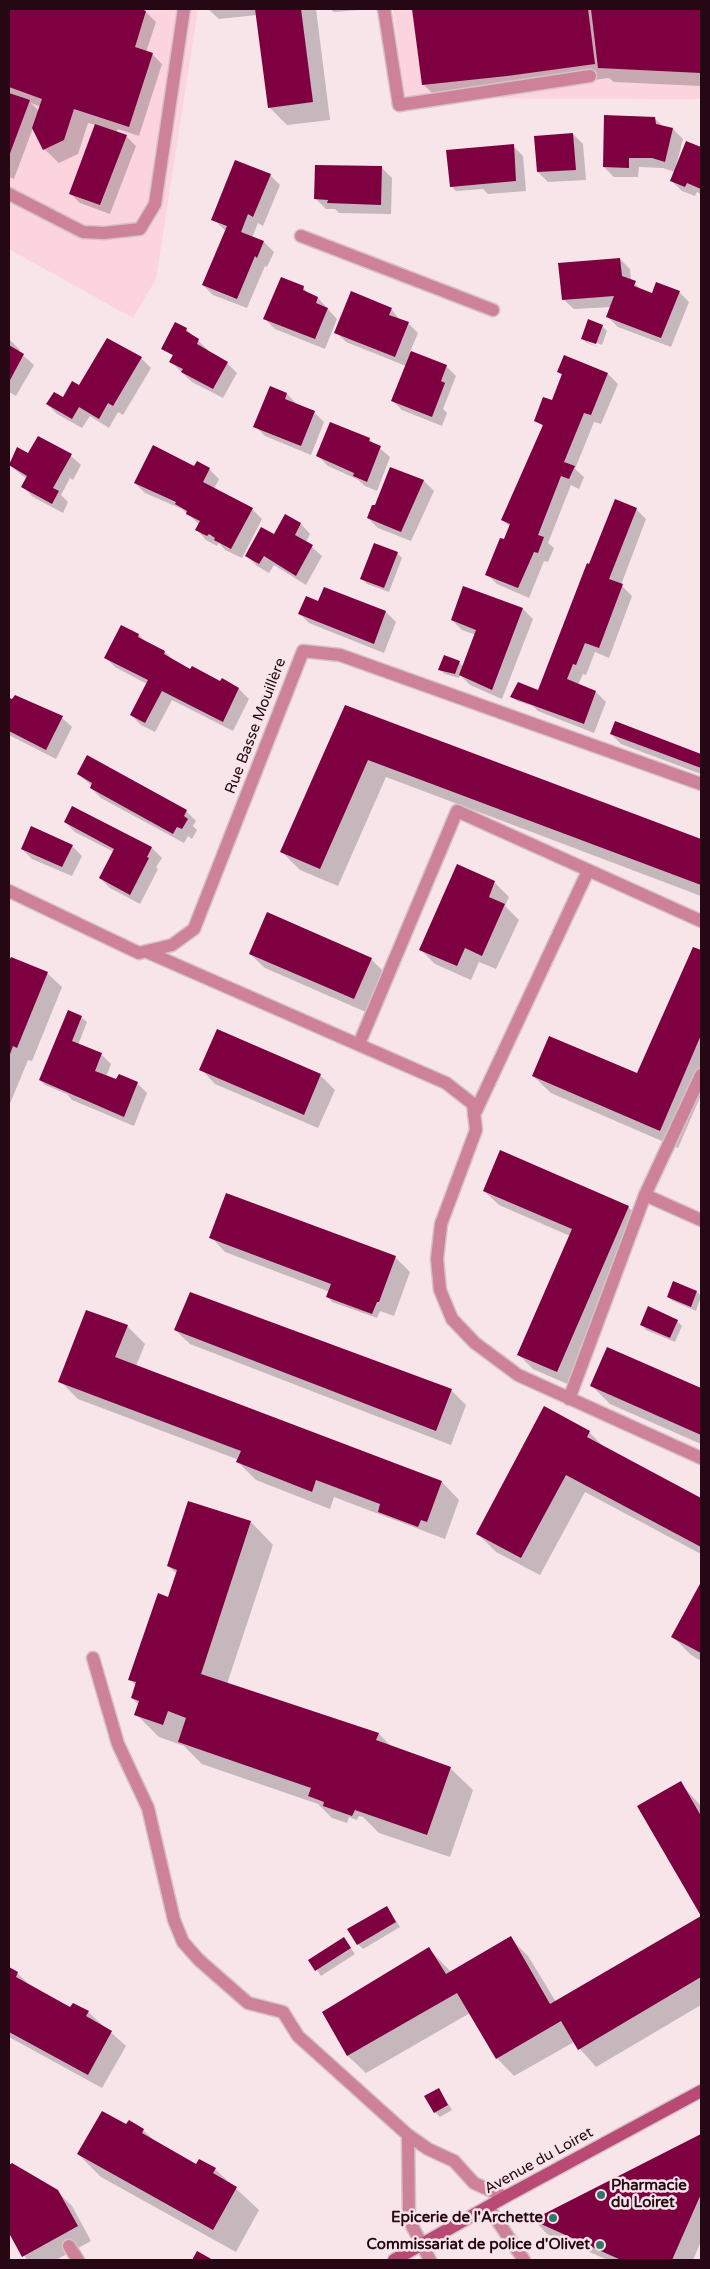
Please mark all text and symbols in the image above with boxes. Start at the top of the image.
street label: Rue Basse Mouillère [222,656,290,796]
street label: Avenue du Loiret [482,2124,596,2198]
place label: Pharmacie du Loiret [611,2177,687,2212]
marker: Pharmacie du Loiret [595,2189,607,2201]
place label: Epicerie de l'Archette [391,2209,543,2227]
marker: Epicerie de l'Archette [547,2212,559,2224]
place label: Commissariat de police d'Olivet [367,2236,590,2254]
marker: Commissariat de police d'Olivet [594,2239,606,2251]

